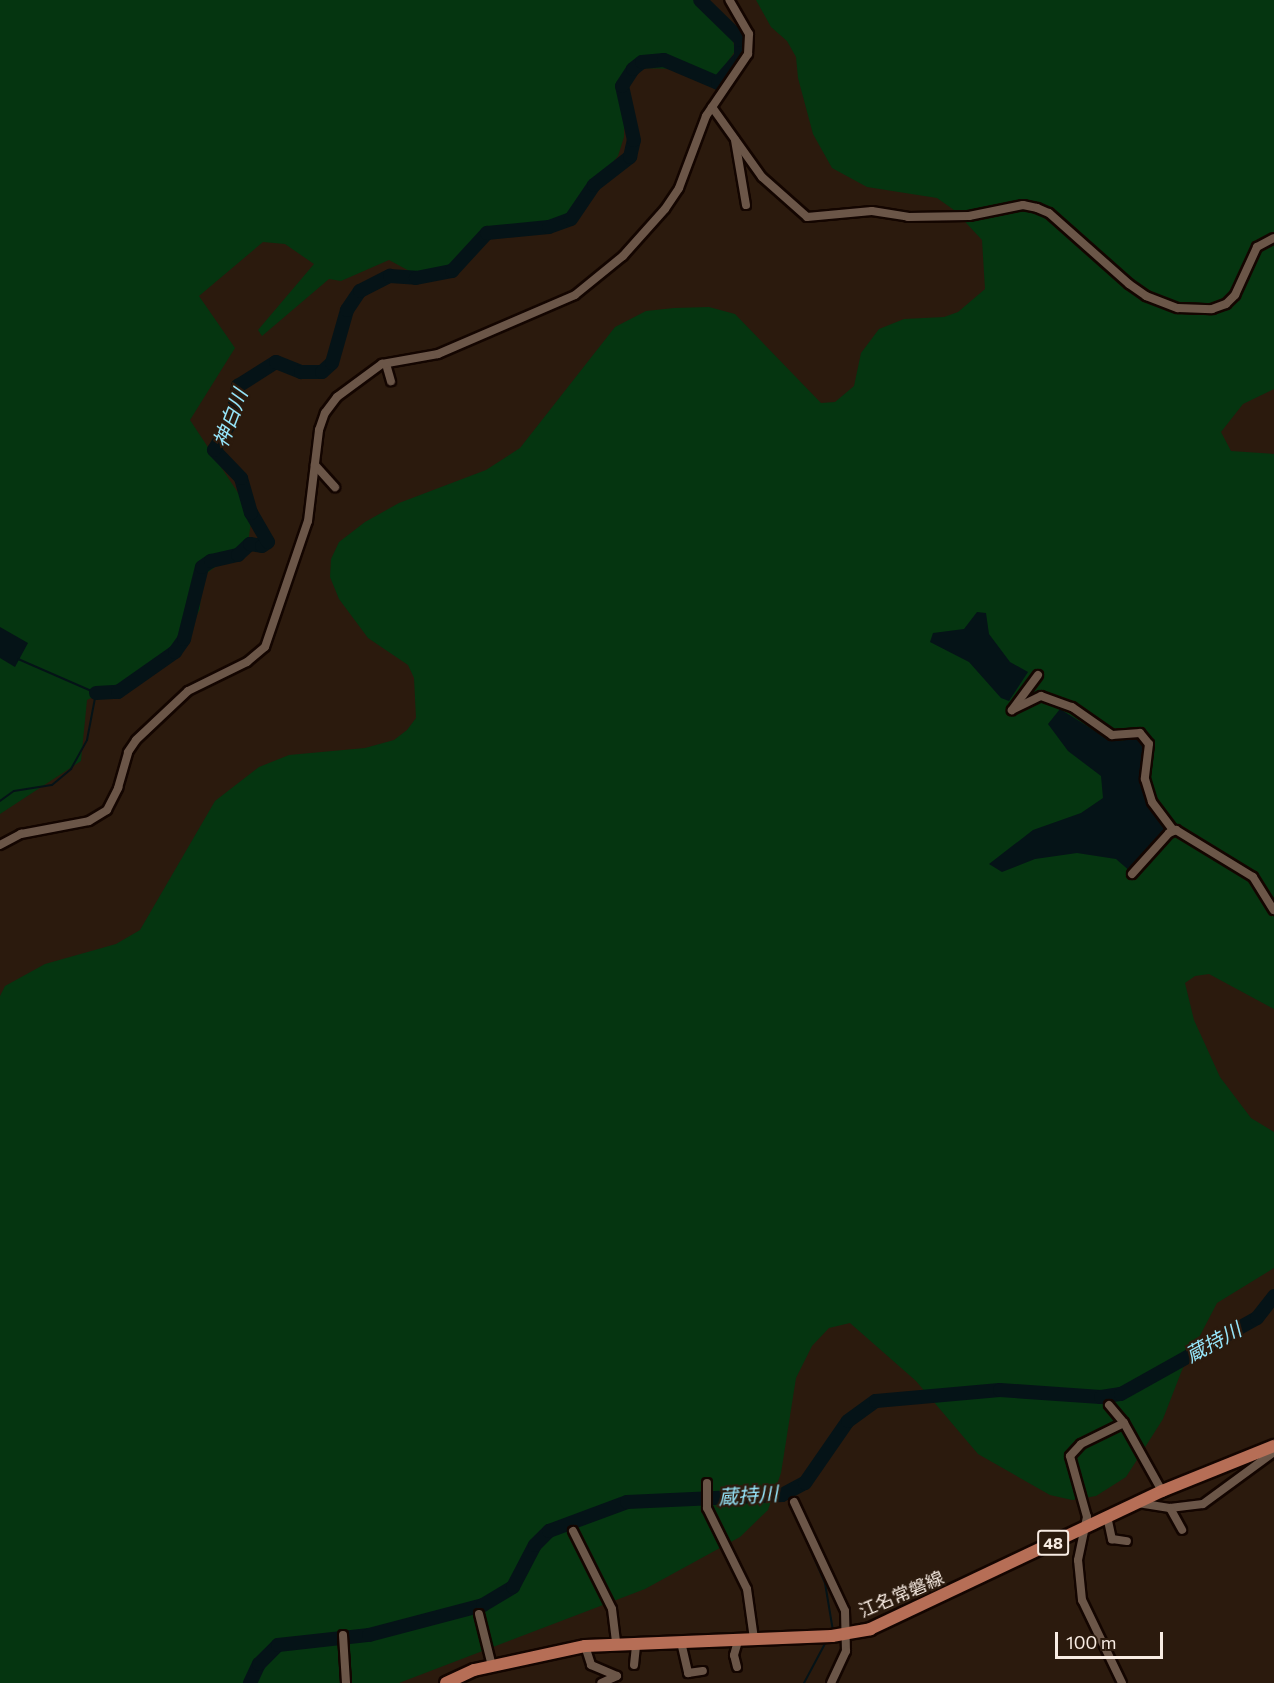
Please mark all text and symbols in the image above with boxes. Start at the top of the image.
water label: 神白川 [208,386,252,450]
water label: 蔵持川 [1181,1317,1245,1367]
water label: 蔵持川 [717,1481,779,1509]
road number: 48 [1036,1530,1070,1556]
street label: 江名常磐線 [855,1566,947,1622]
scale bar [1058,1620,1166,1658]
text: 100 m [1066,1631,1116,1653]

